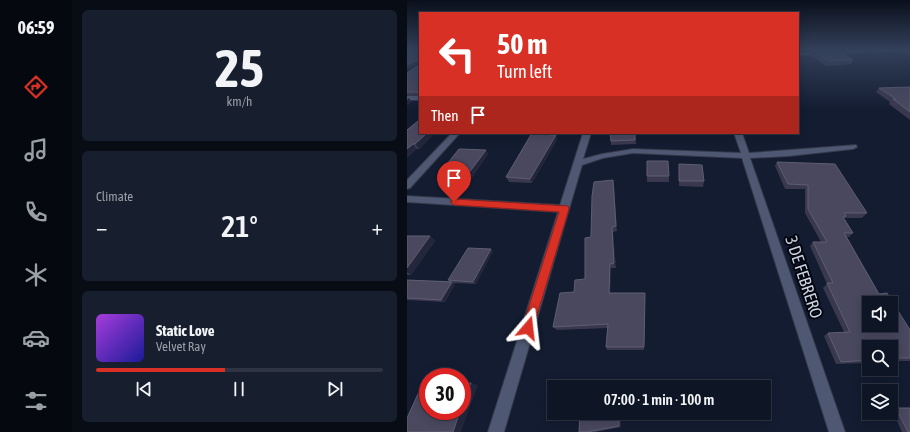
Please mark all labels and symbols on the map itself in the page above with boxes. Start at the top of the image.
pin [437,161,471,202]
street label: 3 DE FEBRERO [781,233,827,321]
position arrow [507,307,549,349]
speed limit sign: 30 [419,368,471,420]

